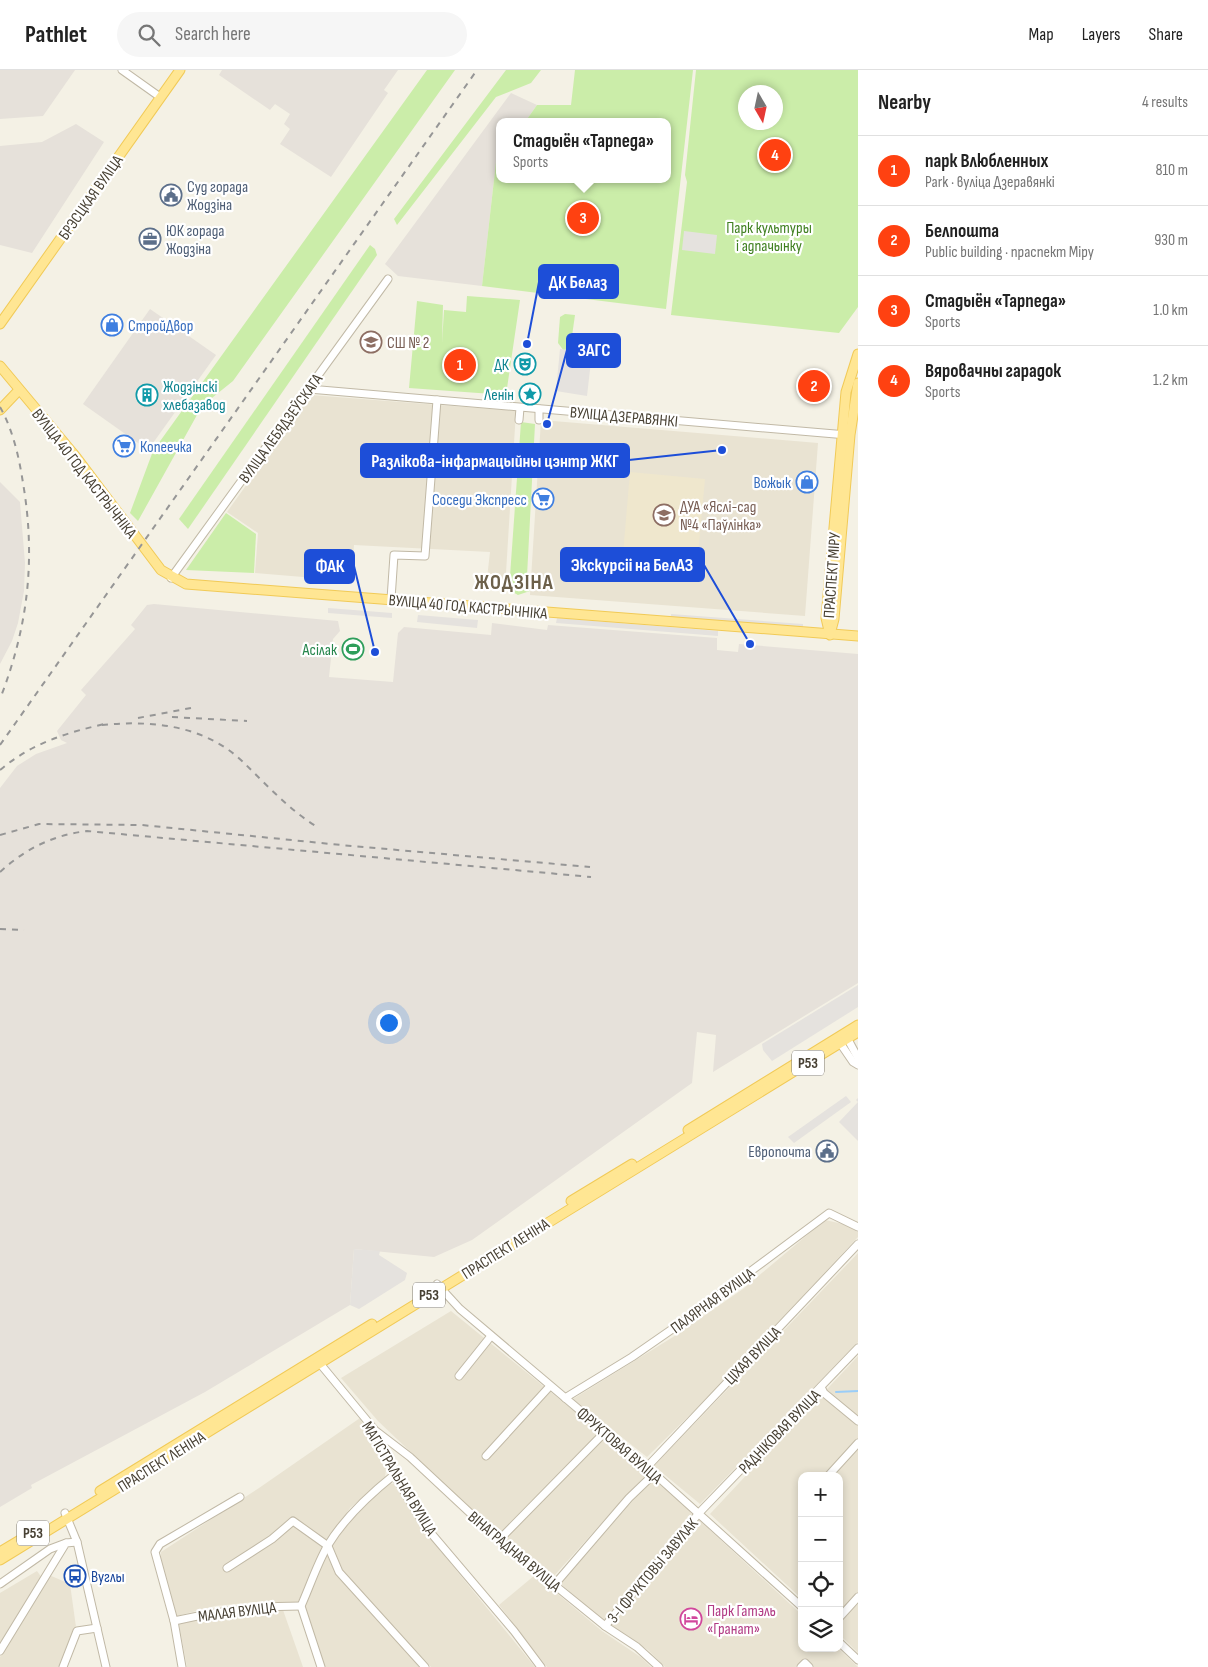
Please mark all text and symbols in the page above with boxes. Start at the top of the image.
search box [117,12,467,57]
text: Pathlet [25,20,87,49]
icon: search [135,21,163,49]
text: Search here [175,23,251,46]
text: Map [1029,24,1054,45]
text: Layers [1082,24,1121,45]
text: Share [1149,24,1183,45]
north arrow [738,85,783,130]
text: Nearby [878,90,931,115]
text: 4 results [1142,93,1188,112]
popup [496,118,671,183]
text: Стадыён «Тарпеда» [513,130,654,153]
pin: 4 [759,136,791,174]
text: парк Влюбленных [925,150,1048,173]
street label: БРЭСЦКАЯ ВУЛІЦА [55,152,128,244]
text: Sports [513,153,548,172]
text: 1 [891,161,897,180]
text: 810 m [1155,161,1188,180]
text: Park · вуліца Дзеравянкі [925,173,1055,192]
place label: Суд горада Жодзіна [187,178,248,215]
public building icon: Суд горада Жодзіна [159,183,183,207]
pin: 3 [567,199,599,237]
park label: Парк культуры і адпачынку [726,219,812,256]
text: Белпошта [925,220,999,243]
place label: ЮК горада Жодзіна [166,222,224,259]
office icon: ЮК горада Жодзіна [138,227,162,251]
text: 2 [890,231,898,250]
text: 930 m [1154,231,1188,250]
text: Public building · праспект Міру [925,243,1094,262]
callout: ДК Белаз [539,265,618,298]
text: ДК Белаз [549,272,607,293]
text: Стадыён «Тарпеда» [925,290,1066,313]
text: 3 [890,301,898,320]
text: 1.0 km [1153,301,1188,320]
shop icon: СтройДвор [100,313,124,337]
text: Sports [925,313,960,332]
place label: СтройДвор [128,317,193,336]
school or university icon: СШ № 2 [359,330,383,354]
place label: СШ № 2 [387,334,429,353]
callout: ЗАГС [567,334,620,367]
text: ЗАГС [578,340,610,361]
pin: 1 [444,346,476,384]
theatre icon: ДК [513,352,537,376]
place label: ДК [494,356,510,375]
text: Вяровачны гарадок [925,360,1061,383]
pin: 2 [798,367,830,405]
street label: ВУЛІЦА ЛЕБЯДЗЕЎСКАГА [235,370,327,487]
text: 4 [890,371,898,390]
text: 1.2 km [1153,371,1188,390]
place label: Жодзінскі хлебазавод [163,378,226,415]
place icon: Ленін [518,382,542,406]
building icon: Жодзінскі хлебазавод [135,383,159,407]
text: Sports [925,383,960,402]
place label: Ленін [483,386,514,405]
street label: ВУЛІЦА ДЗЕРАВЯНКІ [569,403,679,432]
street label: ВУЛІЦА 40 ГОД КАСТРЫЧНІКА [27,405,140,543]
supermarket icon: Копеечка [112,434,136,458]
place label: Копеечка [140,438,192,457]
callout: Разлікова-інфармацыйны цэнтр ЖКГ [361,444,629,477]
text: Разлікова-інфармацыйны цэнтр ЖКГ [371,451,619,472]
shop icon: Вожык [795,470,819,494]
place label: Вожык [753,474,792,493]
supermarket icon: Соседи Экспресс [531,487,555,511]
place label: Соседи Экспресс [432,491,527,510]
place label: ДУА «Яслі-сад №4 «Паўлінка» [680,498,762,535]
school or university icon: ДУА «Яслі-сад №4 «Паўлінка» [652,503,676,527]
street label: ПРАСПЕКТ МІРУ [820,531,845,619]
callout: Экскурсіі на БелАЗ [561,548,704,581]
callout: ФАК [305,550,354,583]
text: Экскурсіі на БелАЗ [571,555,693,576]
text: ФАК [315,556,345,577]
district label: ЖОДЗІНА [474,570,554,595]
street label: ВУЛІЦА 40 ГОД КАСТРЫЧНІКА [388,591,548,624]
sports icon: Асілак [341,637,365,661]
place label: Асілак [301,641,338,660]
your location [376,1010,402,1036]
road number: Р53 [792,1050,824,1076]
public building icon: Европочта [815,1139,839,1163]
place label: Европочта [748,1143,811,1162]
street label: ПРАСПЕКТ ЛЕНІНА [459,1215,553,1284]
street label: ПАЛЯРНАЯ ВУЛІЦА [667,1264,759,1338]
road number: Р53 [413,1282,445,1308]
street label: ЦІХАЯ ВУЛІЦА [721,1323,785,1389]
street label: РАДНІКОВАЯ ВУЛІЦА [735,1386,825,1478]
street label: ФРУКТОВАЯ ВУЛІЦА [572,1404,666,1488]
street label: МАГІСТРАЛЬНАЯ ВУЛІЦА [357,1418,440,1539]
street label: ПРАСПЕКТ ЛЕНІНА [115,1428,209,1497]
map controls [798,1472,843,1652]
button: + [798,1472,843,1517]
street label: ВІНАГРАДНАЯ ВУЛІЦА [464,1508,564,1597]
street label: 3-І ФРУКТОВЫ ЗАВУЛАК [604,1514,703,1627]
button: − [798,1517,843,1562]
road number: Р53 [17,1520,49,1546]
button: locate [798,1562,843,1607]
bus stop icon: Вуглы [63,1564,87,1588]
place label: Вуглы [91,1568,125,1587]
street label: МАЛАЯ ВУЛІЦА [197,1598,277,1627]
place label: Парк Гатэль «Гранат» [707,1602,776,1639]
hotel icon: Парк Гатэль «Гранат» [679,1607,703,1631]
button: layers [798,1607,843,1652]

